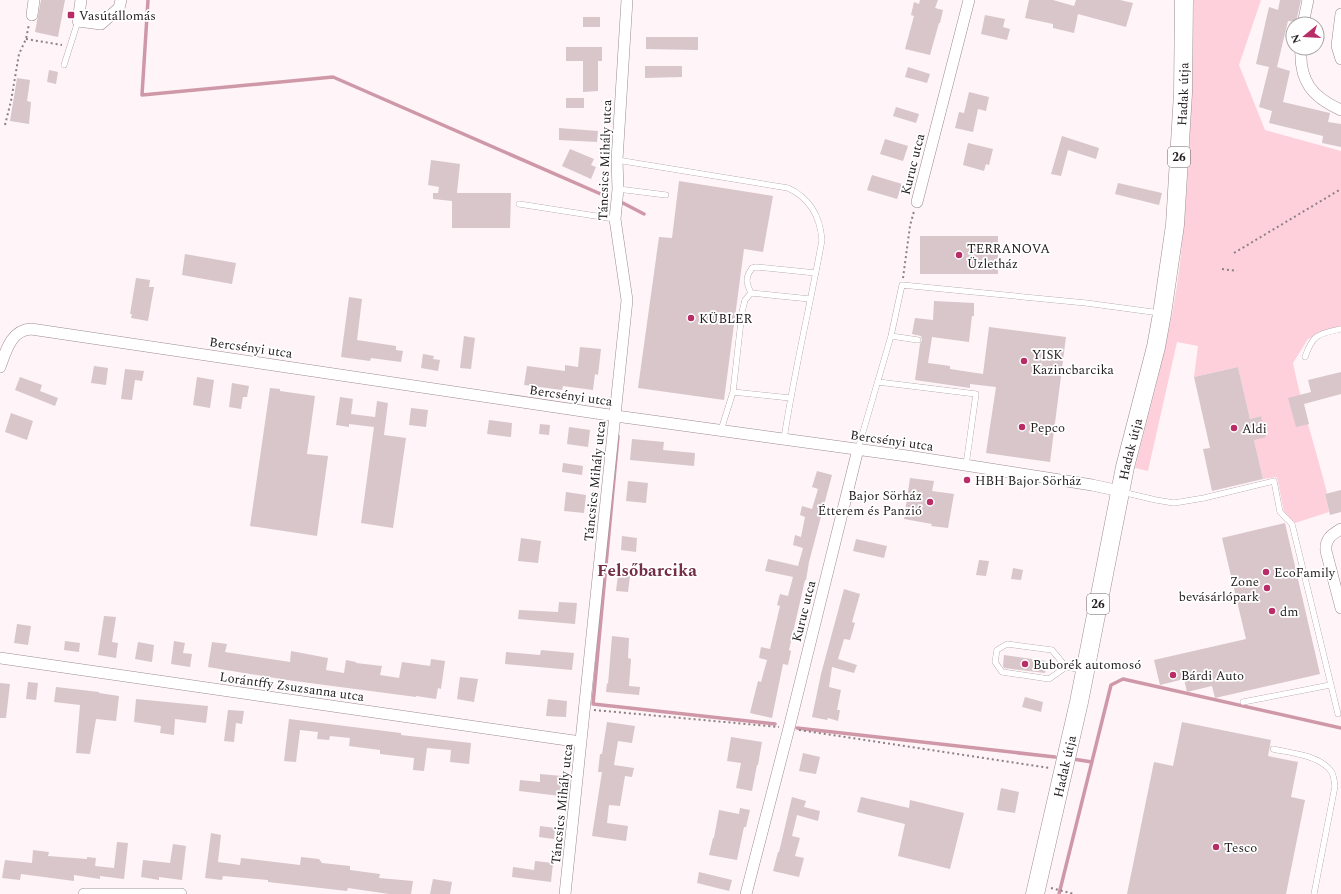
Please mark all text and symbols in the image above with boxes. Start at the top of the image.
place label: Vasútállomás [79,6,156,26]
marker: Vasútállomás [66,10,76,20]
north arrow [1285,16,1325,56]
text: N [1286,32,1305,46]
street label: Hadak útja [1172,62,1194,126]
street label: Táncsics Mihály utca [593,98,617,221]
street label: Kuruc utca [896,131,930,197]
road number: 26 [1168,147,1190,167]
place label: TERRANOVA Üzletház [967,239,1050,274]
marker: TERRANOVA Üzletház [954,250,964,260]
place label: KÜBLER [699,309,753,329]
marker: KÜBLER [686,313,696,323]
street label: Bercsényi utca [208,332,294,364]
place label: YISK Kazincbarcika [1032,345,1115,380]
marker: YISK Kazincbarcika [1019,356,1029,366]
street label: Bercsényi utca [528,380,614,412]
street label: Hadak útja [1114,415,1148,482]
place label: Pepco [1030,418,1065,438]
street label: Táncsics Mihály utca [579,419,611,542]
place label: Aldi [1242,419,1267,439]
marker: Pepco [1017,422,1027,432]
marker: Aldi [1229,423,1239,433]
street label: Bercsényi utca [849,425,935,457]
place label: HBH Bajor Sörház [975,471,1082,491]
marker: HBH Bajor Sörház [962,475,972,485]
place label: Bajor Sörház Étterem és Panzió [818,486,922,521]
marker: Bajor Sörház Étterem és Panzió [925,497,935,507]
district label: Felsőbarcika [597,558,697,584]
place label: EcoFamily [1274,563,1336,583]
marker: EcoFamily [1261,567,1271,577]
place label: Zone bevásárlópark [1179,572,1259,607]
street label: Kuruc utca [787,578,821,644]
marker: Zone bevásárlópark [1262,583,1272,593]
road number: 26 [1087,594,1109,614]
place label: dm [1280,602,1298,622]
marker: dm [1267,606,1277,616]
place label: Buborék automosó [1033,655,1141,675]
marker: Buborék automosó [1020,659,1030,669]
place label: Bárdi Auto [1181,666,1244,686]
street label: Lorántffy Zsuzsanna utca [218,667,366,707]
marker: Bárdi Auto [1168,670,1178,680]
street label: Hadak útja [1048,733,1082,800]
street label: Táncsics Mihály utca [546,742,578,865]
place label: Tesco [1224,838,1257,858]
marker: Tesco [1211,842,1221,852]

